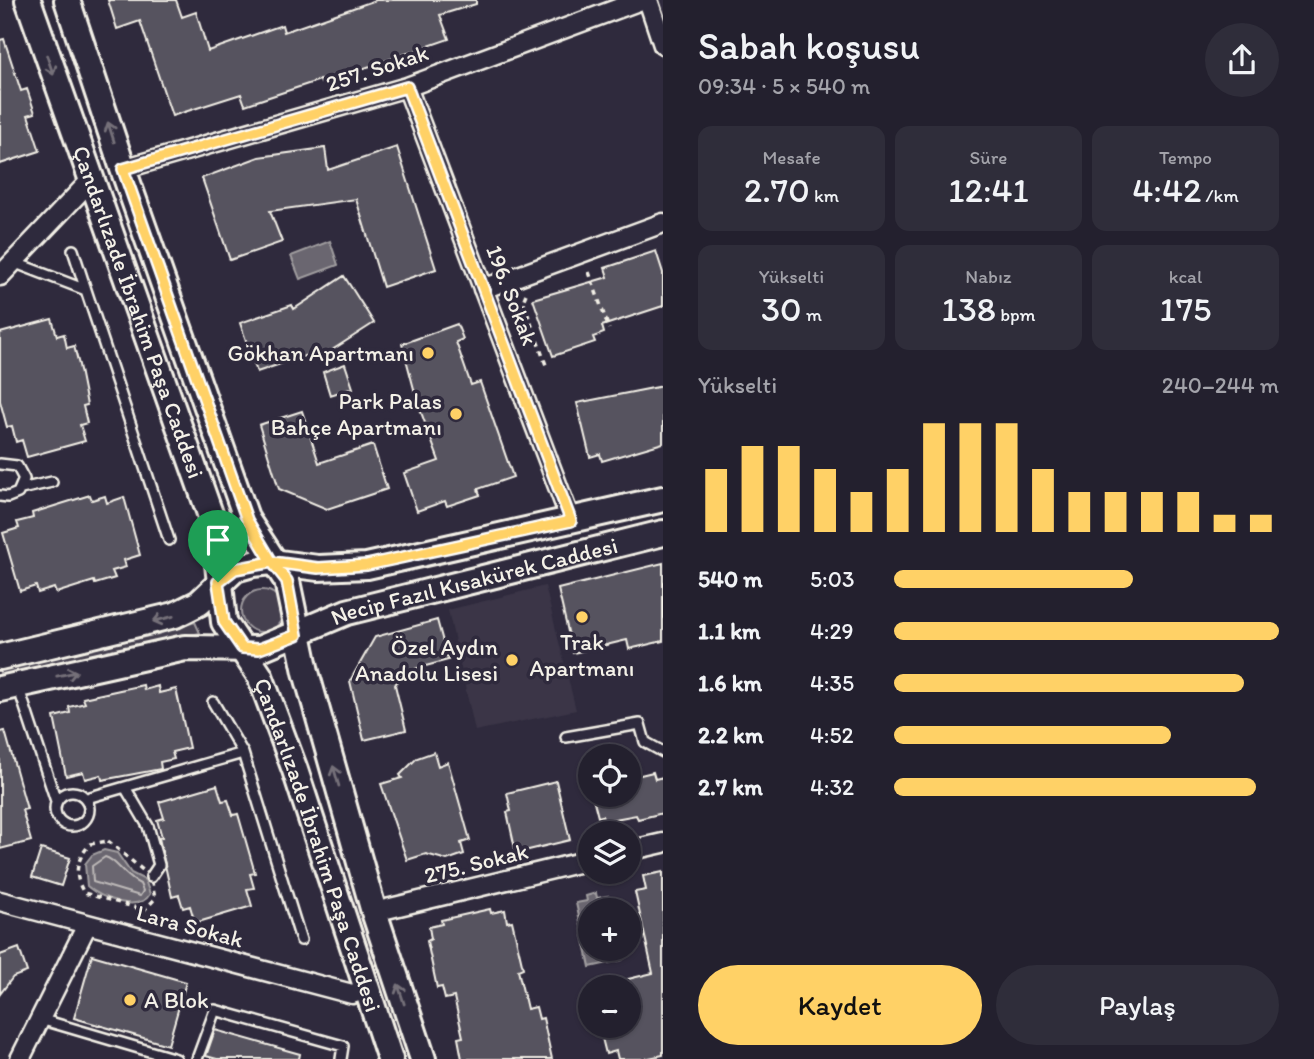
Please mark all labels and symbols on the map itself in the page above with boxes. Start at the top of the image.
street label: 257. Sokak [322,38,432,98]
one-way arrow [45,53,57,75]
one-way arrow [104,121,116,143]
street label: Çandarlızade İbrahim Paşa Caddesi [67,142,210,482]
street label: 196. Sokak [480,241,544,349]
place label: Gökhan Apartmanı [228,339,414,367]
marker: Gökhan Apartmanı [420,345,436,361]
place label: Park Palas Bahçe Apartmanı [271,387,442,441]
marker: Park Palas Bahçe Apartmanı [448,406,464,422]
pin [188,510,248,582]
street label: Necip Fazıl Kısakürek Caddesi [326,531,621,631]
marker: Trak Apartmanı [574,609,590,625]
one-way arrow [152,613,174,626]
place label: Trak Apartmanı [530,628,635,682]
place label: Özel Aydın Anadolu Lisesi [355,633,498,687]
marker: Özel Aydın Anadolu Lisesi [504,652,520,668]
one-way arrow [55,666,78,680]
street label: Çandarlızade İbrahim Paşa Caddesi [248,674,388,1015]
one-way arrow [328,766,341,788]
street label: 275. Sokak [421,837,531,889]
street label: Lara Sokak [134,898,247,954]
one-way arrow [394,984,407,1006]
place label: A Blok [144,986,209,1014]
marker: A Blok [122,992,138,1008]

